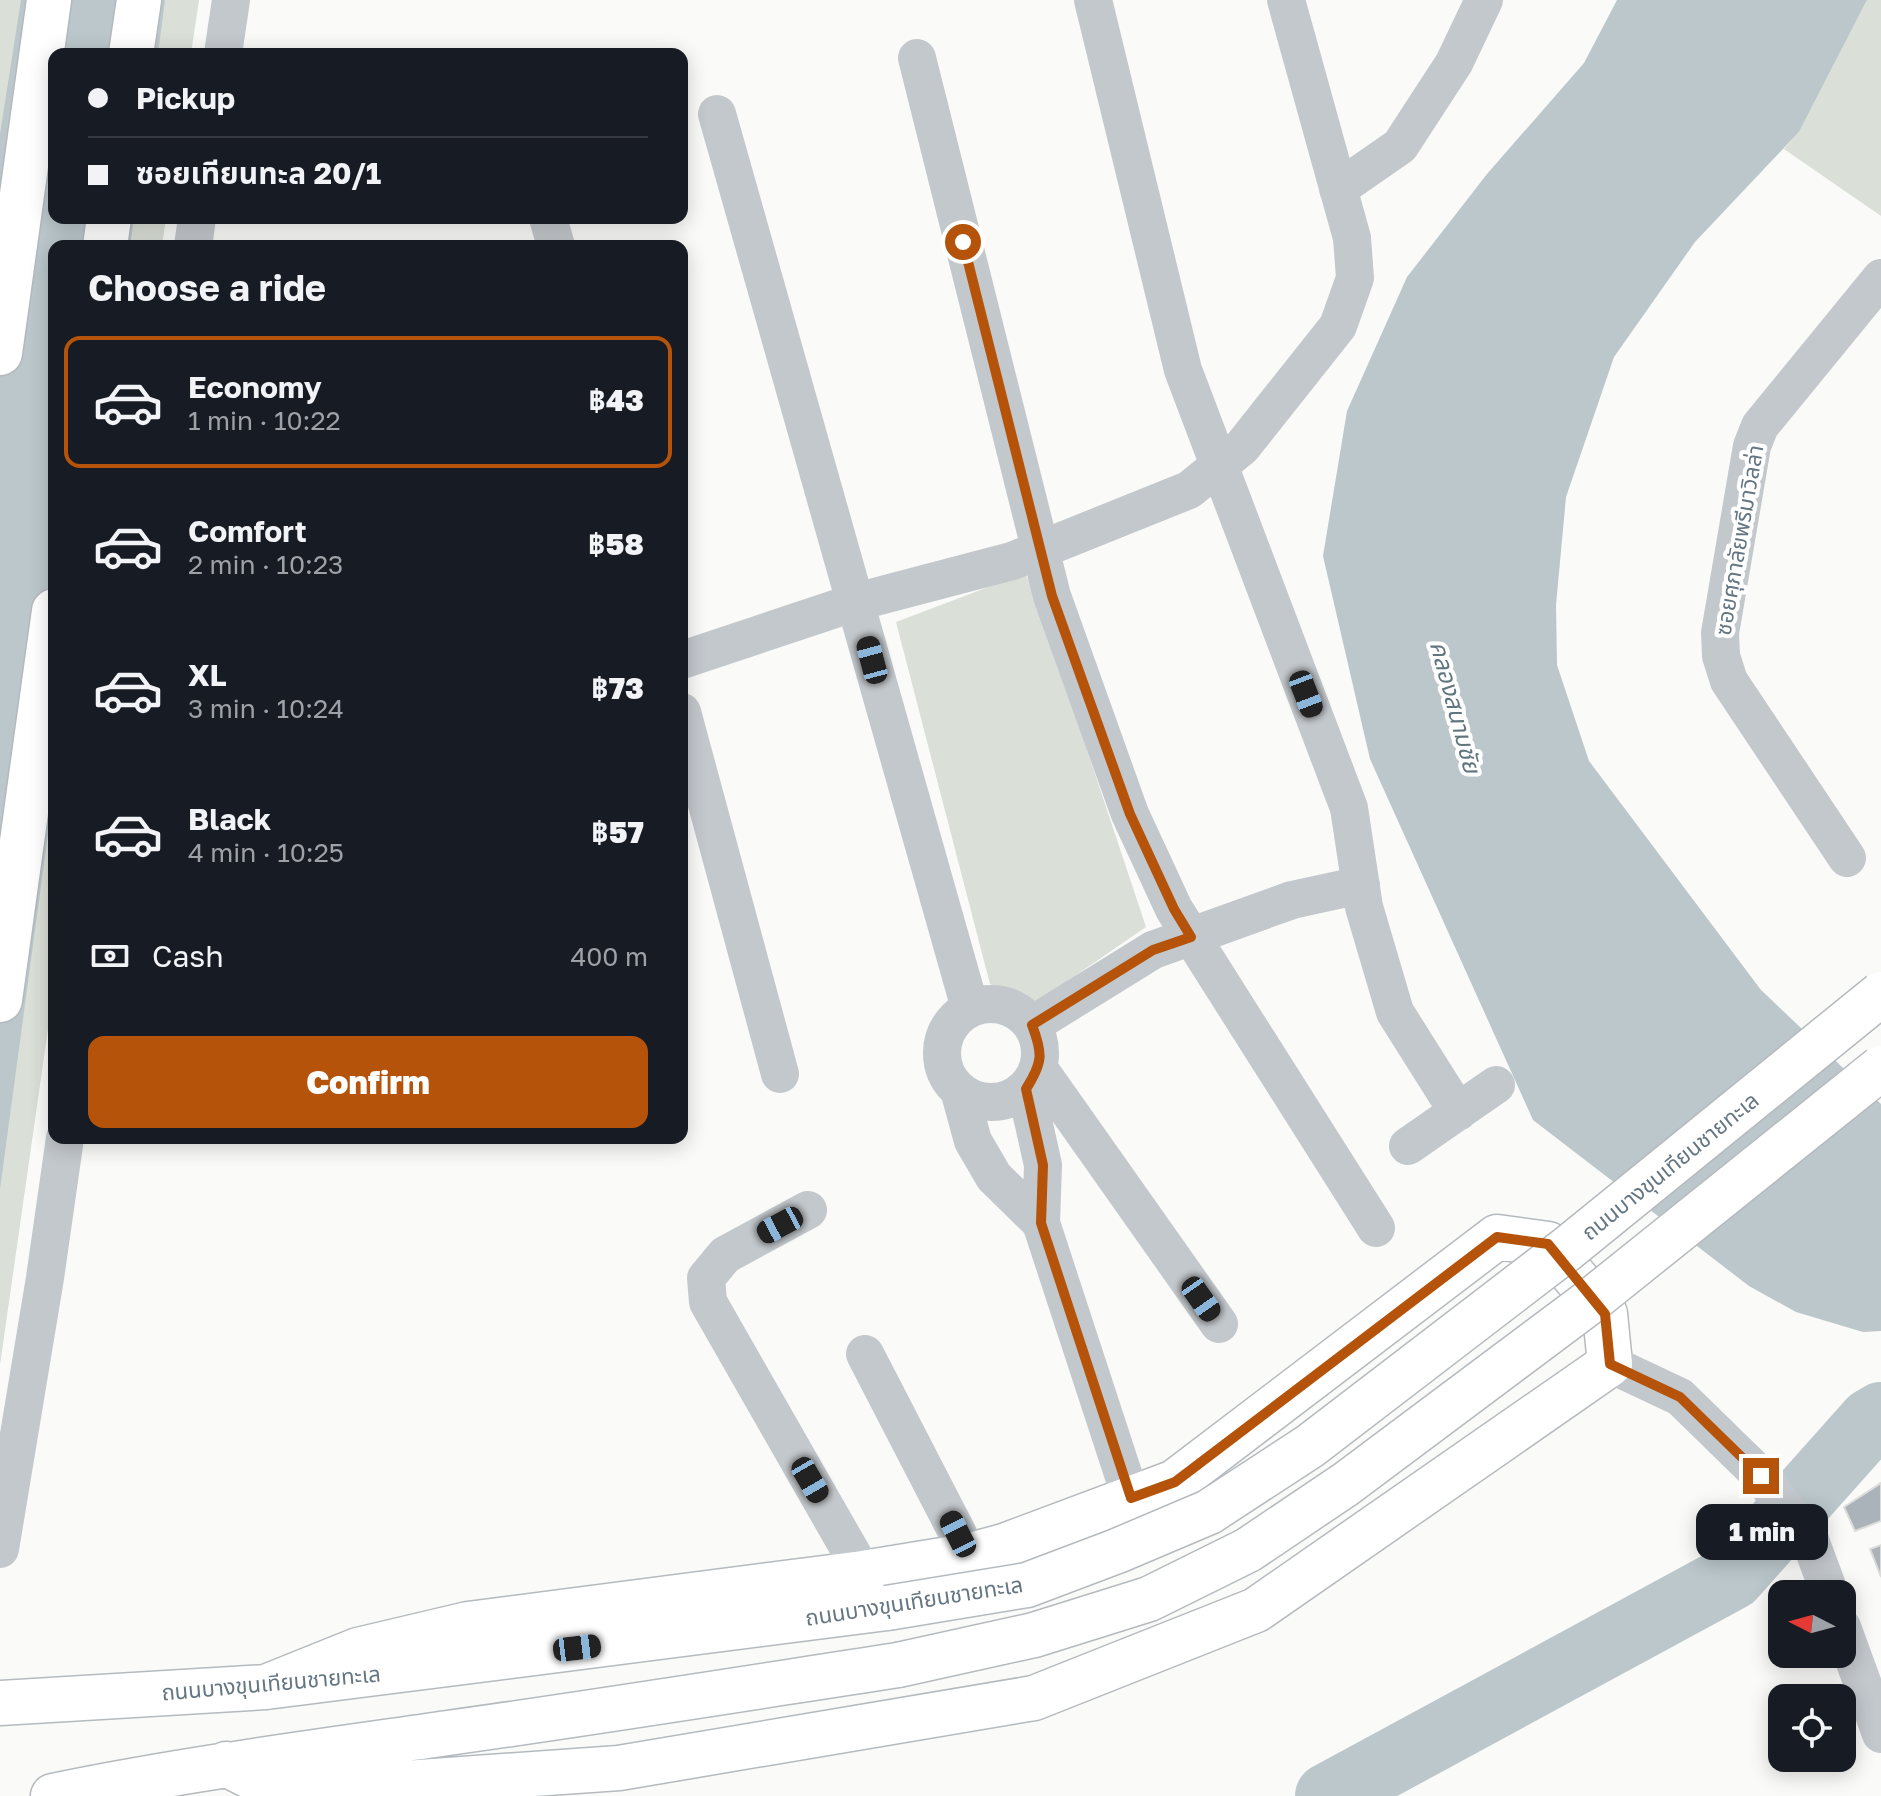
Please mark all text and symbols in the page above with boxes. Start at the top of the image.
text: Pickup [136,80,235,116]
text: ซอยเทียนทะล 20/1 [136,155,381,191]
route start [945,224,981,260]
text: Choose a ride [88,266,326,309]
icon: car [92,366,164,438]
text: Economy [188,369,322,405]
text: ฿43 [589,382,644,418]
text: 1 min · 10:22 [188,405,341,436]
street label: ซอยศุภาลัยพรีมาวิลล่า [1708,443,1770,637]
icon: car [92,510,164,582]
text: Comfort [188,513,307,549]
text: ฿58 [588,526,644,562]
text: 2 min · 10:23 [188,549,343,580]
car [854,634,890,686]
water label: คลองสนามชัย [1425,637,1488,777]
icon: car [92,654,164,726]
text: XL [188,657,227,693]
car [1286,667,1326,721]
text: ฿73 [591,670,644,706]
text: 3 min · 10:24 [188,693,344,724]
icon: car [92,798,164,870]
text: Black [188,801,271,837]
text: ฿57 [591,814,644,850]
text: 4 min · 10:25 [188,837,344,868]
icon: cash [88,934,132,978]
text: Cash [152,938,224,974]
text: 400 m [570,941,648,972]
button: Confirm [88,1036,648,1128]
street label: ถนนบางขุนเทียนชายทะเล [1576,1086,1764,1246]
car [753,1203,807,1247]
car [1177,1272,1225,1326]
car [788,1453,832,1507]
route end [1743,1458,1779,1494]
callout: 1 min [1695,1504,1827,1560]
car [936,1507,980,1561]
text: 1 min [1729,1516,1795,1547]
street label: ถนนบางขุนเทียนชายทะเล [803,1570,1025,1632]
north arrow [1768,1580,1856,1668]
map controls [1768,1580,1856,1772]
car [552,1633,602,1663]
street label: ถนนบางขุนเทียนชายทะเล [160,1659,382,1707]
button: locate [1768,1684,1856,1772]

